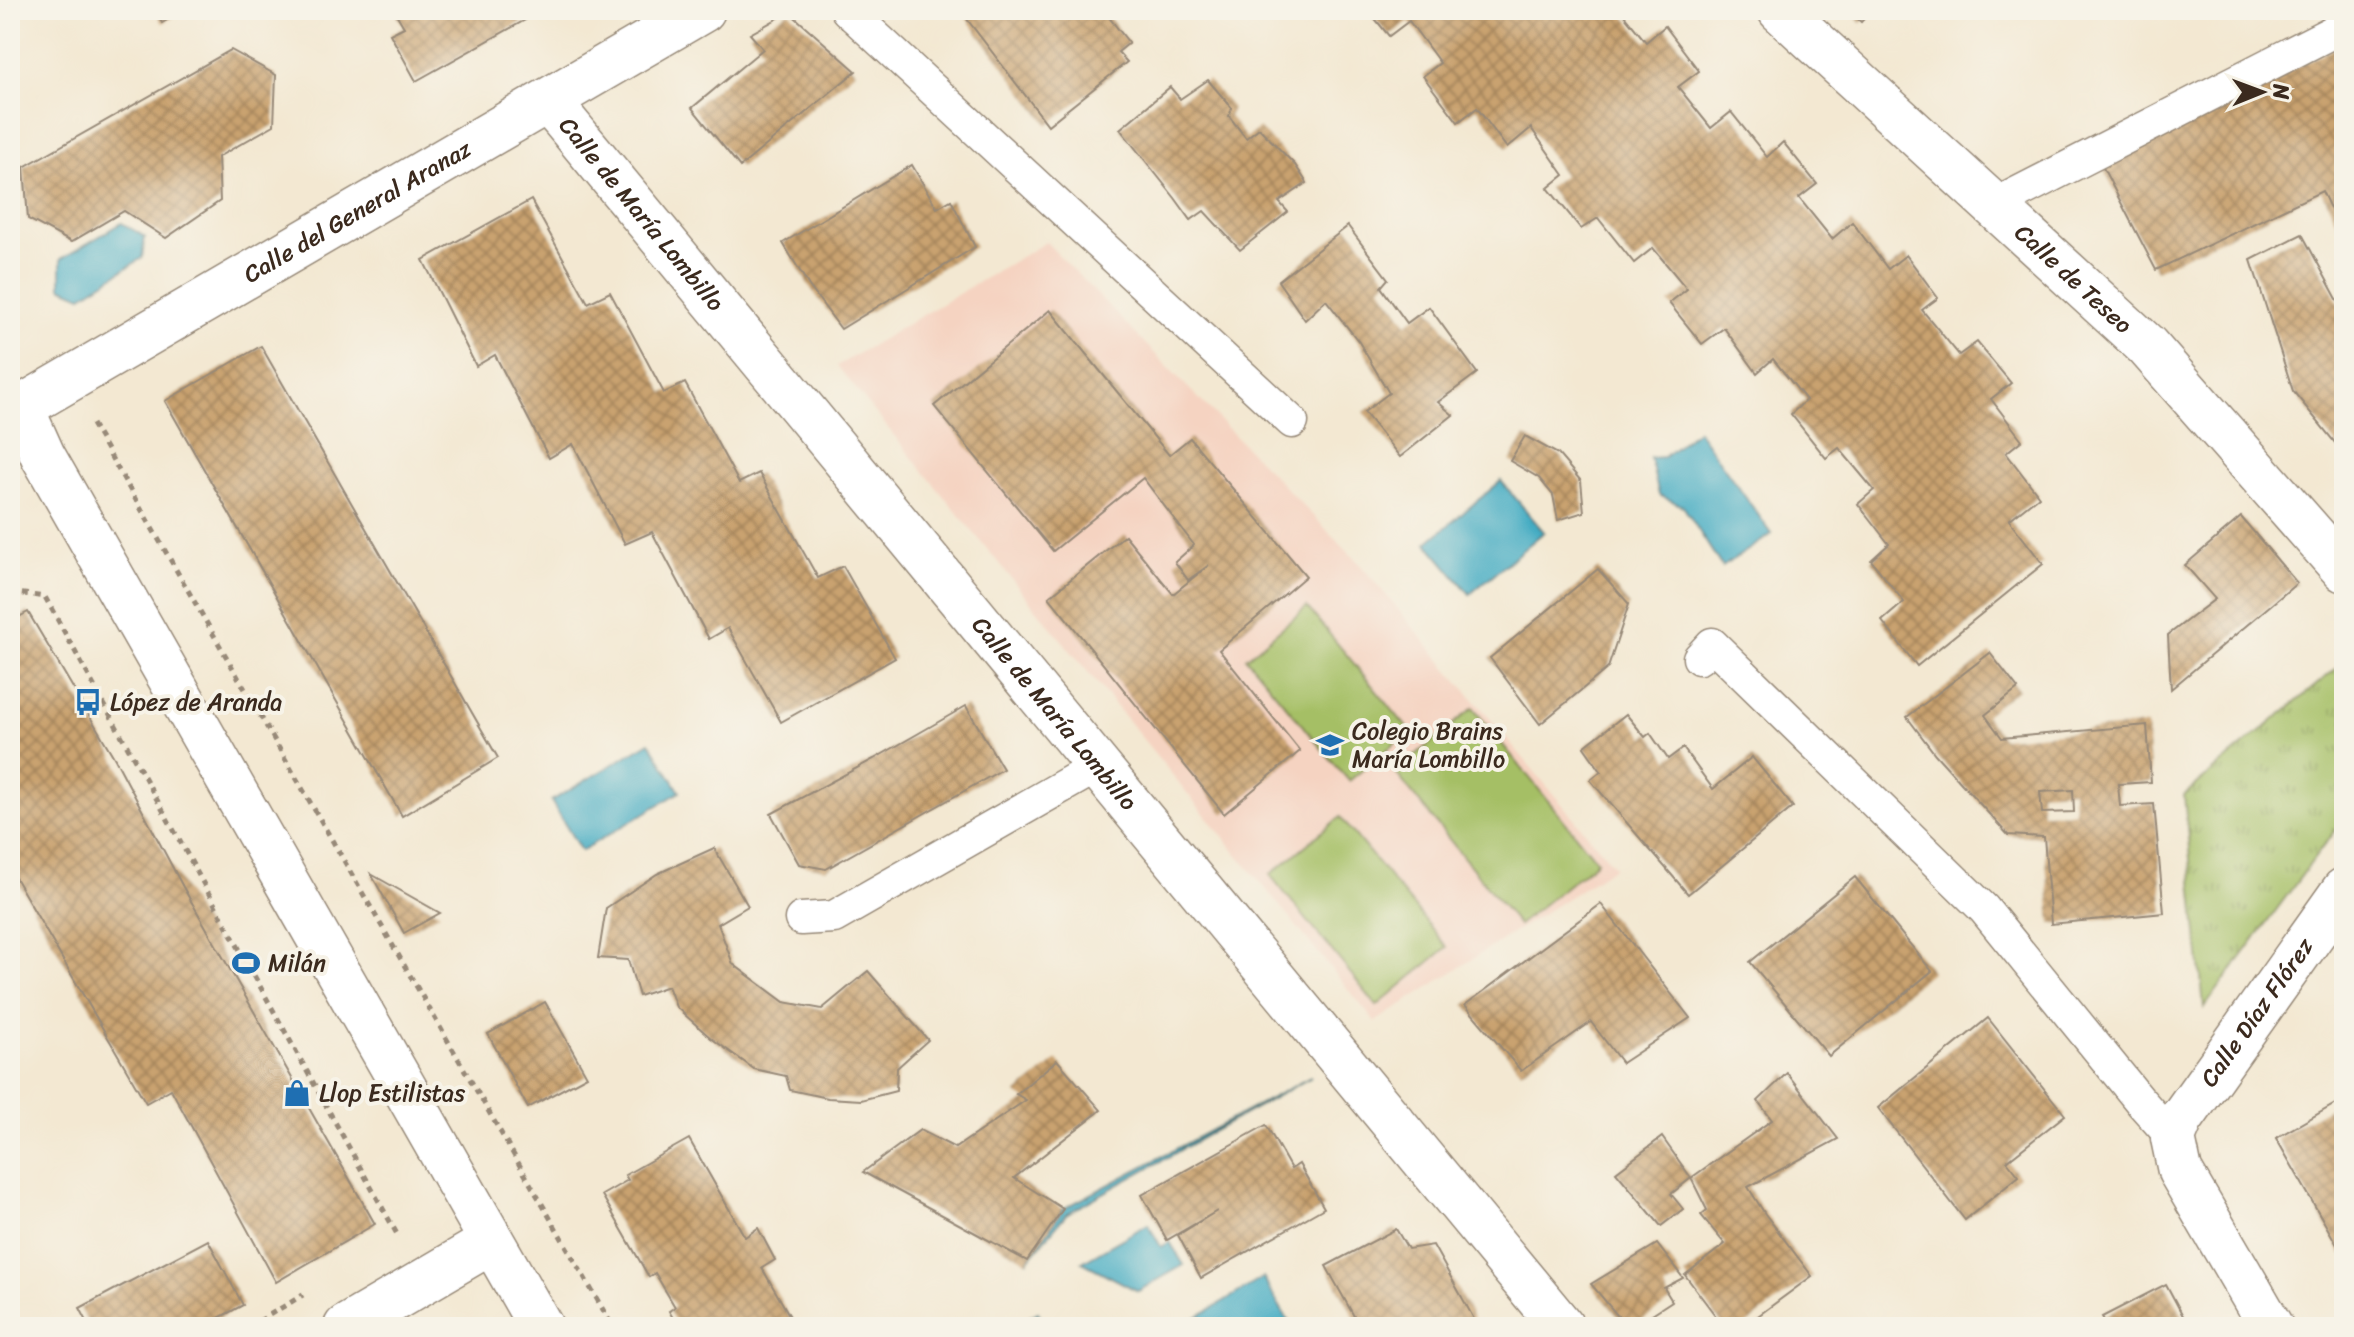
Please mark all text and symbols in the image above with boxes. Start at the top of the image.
north arrow [2222,52,2302,132]
text: N [2262,83,2301,100]
street label: Calle de María Lombillo [548,107,735,321]
street label: Calle del General Aranaz [235,128,480,295]
street label: Calle de Teseo [2005,213,2143,345]
street label: Calle de María Lombillo [961,606,1148,821]
place label: López de Aranda [110,681,282,723]
bus stop icon: López de Aranda [73,687,103,717]
place label: Colegio Brains María Lombillo [1352,710,1505,780]
school or university icon: Colegio Brains María Lombillo [1315,730,1345,760]
street label: Calle Díaz Flórez [2189,928,2325,1096]
place label: Milán [268,942,326,984]
sports icon: Milán [231,948,261,978]
place label: Llop Estilistas [319,1072,465,1114]
shop icon: Llop Estilistas [282,1078,312,1108]

